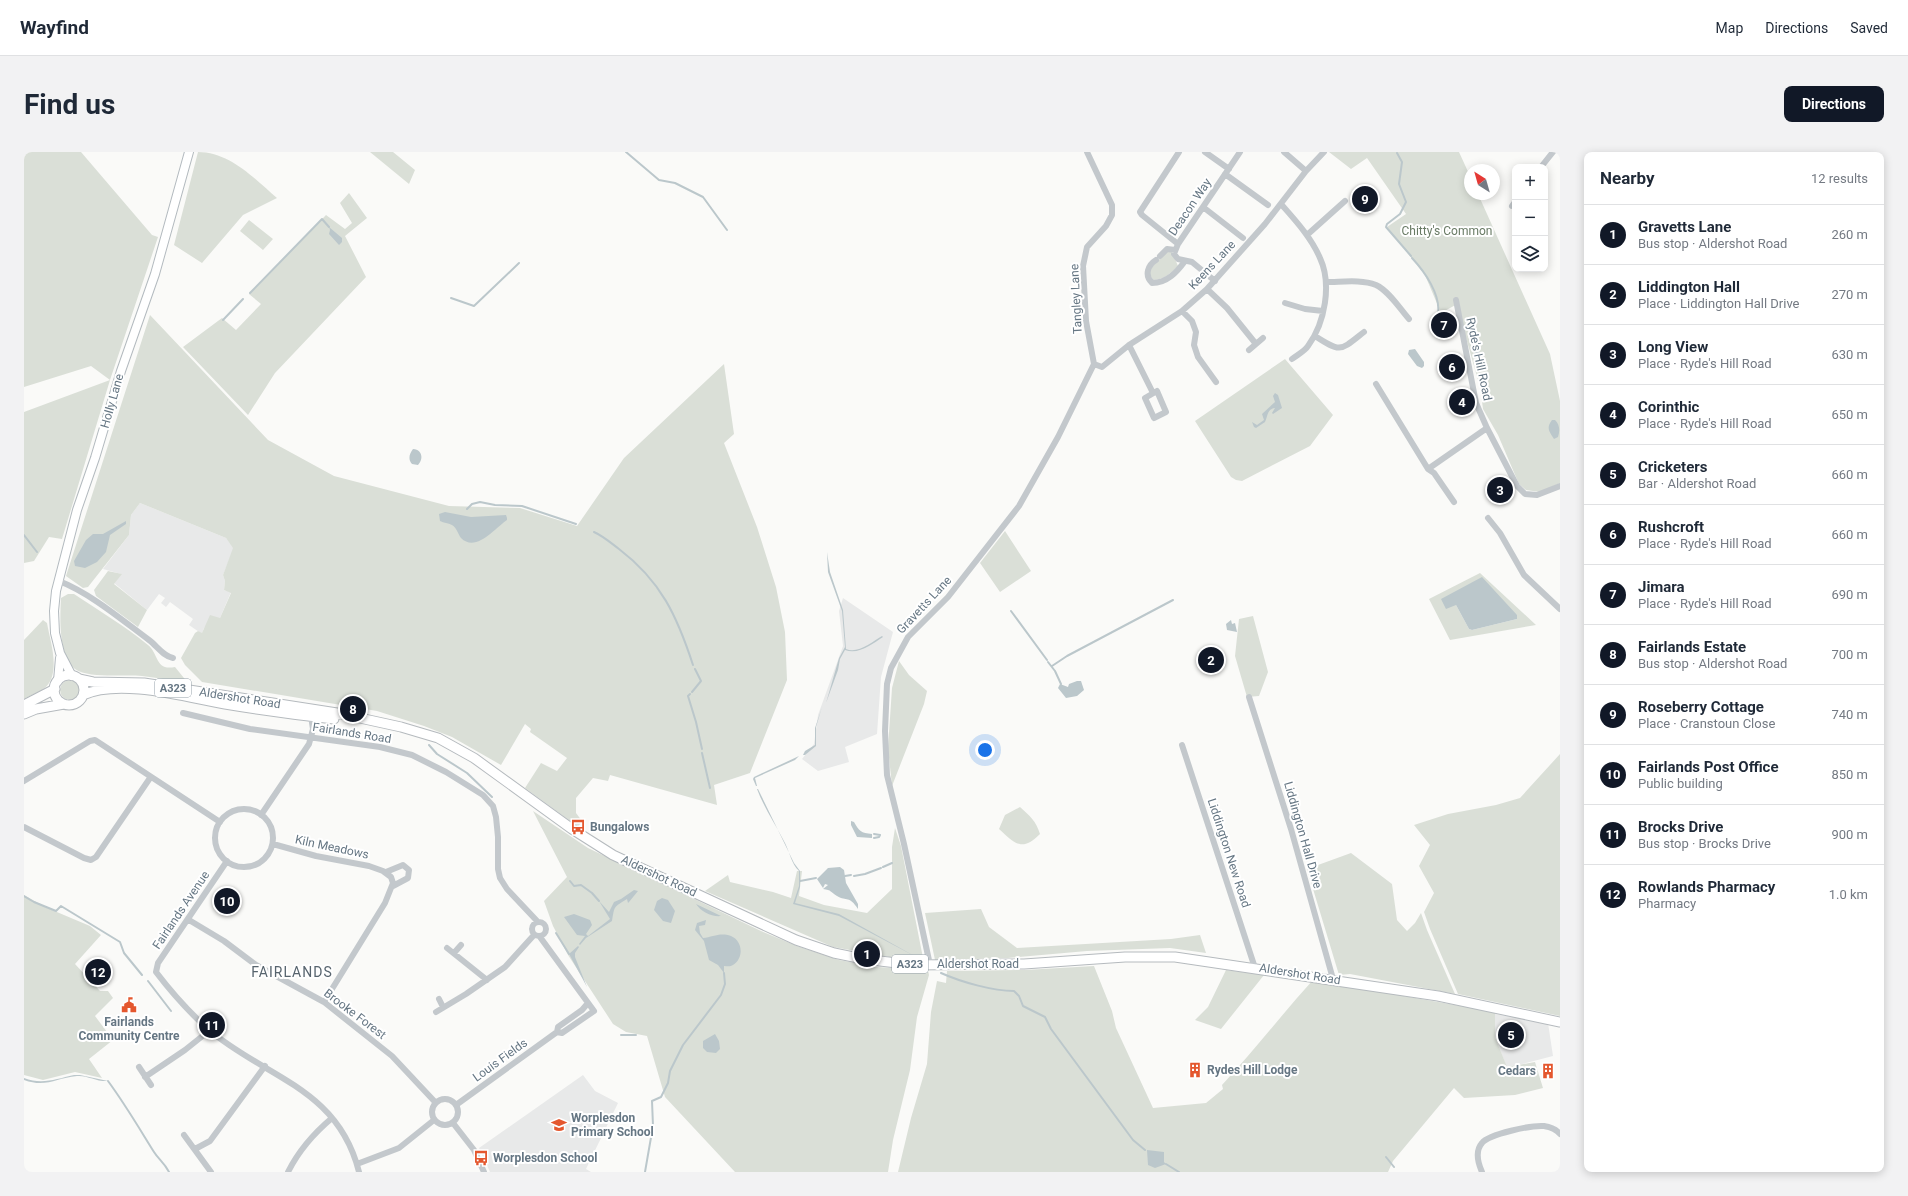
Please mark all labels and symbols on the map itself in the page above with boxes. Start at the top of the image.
north arrow [1464,164,1500,200]
street label: Deacon Way [1166,175,1214,238]
pin: 9 [1352,184,1378,214]
park label: Chitty's Common [1402,224,1492,238]
street label: Keens Lane [1186,238,1238,292]
street label: Tangley Lane [1067,264,1085,334]
pin: 7 [1431,310,1457,340]
street label: Ryde's Hill Road [1463,316,1495,402]
pin: 6 [1439,352,1465,382]
street label: Holly Lane [98,372,126,430]
pin: 4 [1449,387,1475,417]
pin: 3 [1487,475,1513,505]
street label: Gravetts Lane [894,573,954,637]
pin: 2 [1198,645,1224,675]
road number: A323 [155,679,191,697]
street label: Aldershot Road [198,685,282,711]
pin: 8 [340,694,366,724]
street label: Fairlands Road [312,720,392,746]
your location [975,740,995,760]
street label: Liddington Hall Drive [1281,780,1325,890]
street label: Liddington New Road [1205,797,1253,909]
bus stop icon: Bungalows [569,818,587,836]
place label: Bungalows [590,820,649,834]
street label: Kiln Meadows [294,832,370,862]
street label: Aldershot Road [619,852,699,900]
street label: Fairlands Avenue [150,868,212,952]
pin: 10 [214,886,240,916]
pin: 1 [854,939,880,969]
road number: A323 [892,955,928,973]
pin: 12 [85,957,111,987]
street label: Aldershot Road [937,957,1019,971]
street label: Aldershot Road [1258,961,1342,987]
district label: FAIRLANDS [251,964,333,980]
street label: Brooke Forest [321,986,389,1042]
public building icon: Fairlands Community Centre [120,996,138,1014]
pin: 11 [199,1010,225,1040]
place label: Fairlands Community Centre [78,1015,180,1043]
pin: 5 [1498,1020,1524,1050]
street label: Louis Fields [470,1036,530,1084]
building icon: Rydes Hill Lodge [1186,1061,1204,1079]
building icon: Cedars [1539,1062,1557,1080]
place label: Rydes Hill Lodge [1207,1063,1298,1077]
place label: Cedars [1498,1064,1536,1078]
place label: Worplesdon Primary School [571,1111,654,1139]
school or university icon: Worplesdon Primary School [550,1116,568,1134]
bus stop icon: Worplesdon School [472,1149,490,1167]
place label: Worplesdon School [493,1151,597,1165]

